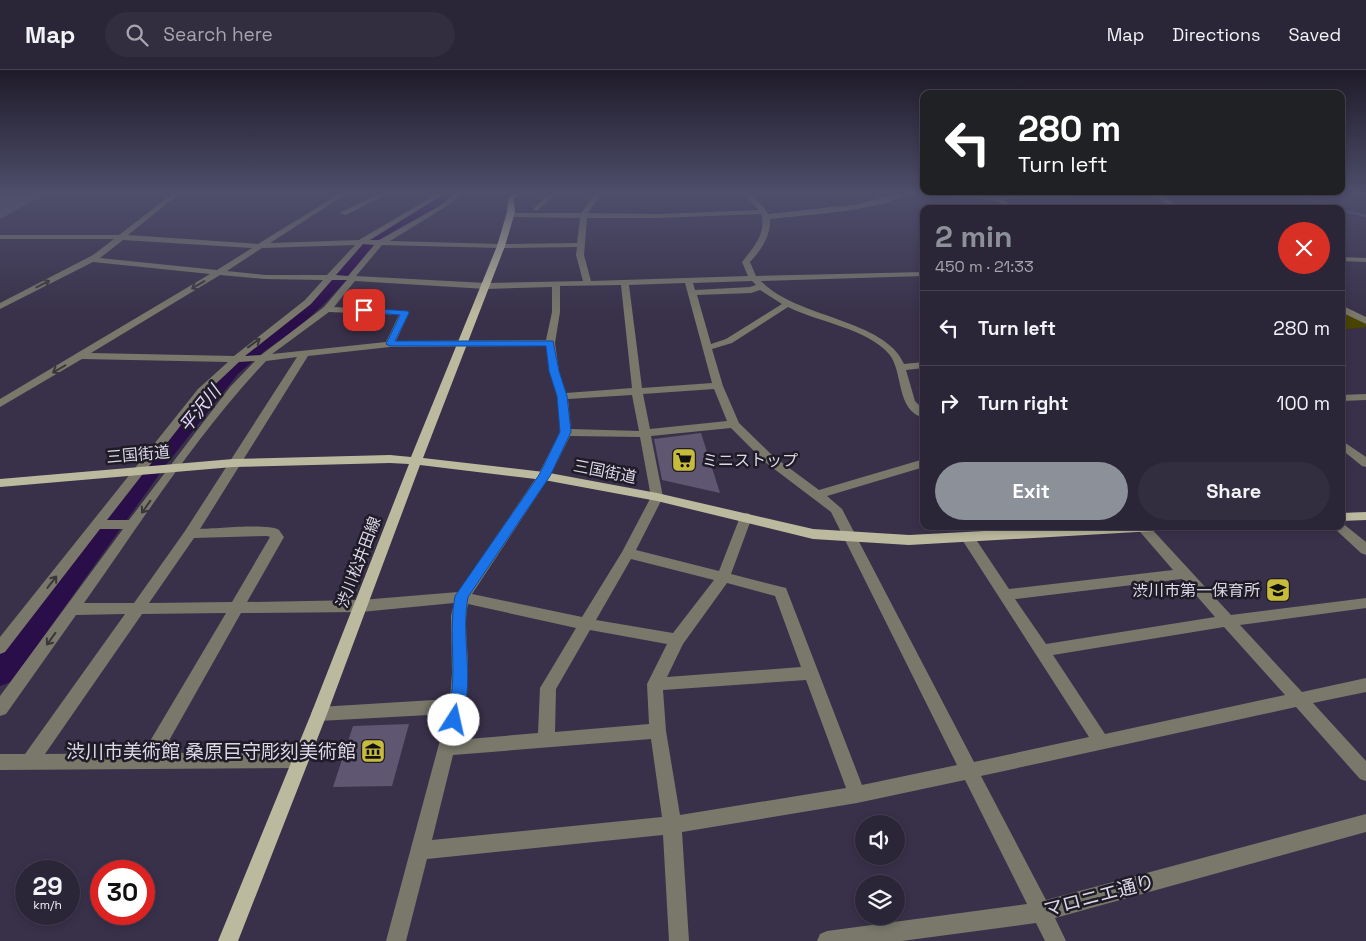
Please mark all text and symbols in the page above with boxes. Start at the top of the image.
search box [105,12,455,57]
text: Map [25,19,75,50]
icon: search [123,21,151,49]
text: Search here [163,22,273,47]
text: Map [1107,23,1144,46]
text: Directions [1172,23,1261,46]
text: Saved [1289,23,1341,46]
text: 280 m [1018,107,1121,151]
icon: left [935,110,1000,175]
text: Turn left [1018,150,1108,178]
text: 2 min [935,217,1013,256]
button: close [1278,222,1330,274]
text: 450 m · 21:33 [935,256,1034,277]
one-way arrow [36,279,51,289]
one-way arrow [192,280,206,290]
pin [343,289,385,331]
icon: arrive [350,296,378,324]
icon: left [935,314,963,342]
text: Turn left [978,316,1056,341]
text: 280 m [1273,316,1330,341]
one-way arrow [247,338,261,348]
one-way arrow [52,364,67,374]
water label: 平沢川 [174,379,227,437]
icon: right [935,389,963,417]
text: Turn right [978,391,1068,416]
text: 100 m [1276,391,1330,416]
street label: 三国街道 [105,441,171,468]
supermarket icon: ミニストップ [671,447,697,473]
place label: ミニストップ [702,450,798,471]
street label: 三国街道 [571,455,638,488]
button: Exit [935,462,1128,520]
button: Share [1138,462,1330,520]
one-way arrow [141,500,151,514]
street label: 渋川松井田線 [331,514,385,611]
one-way arrow [46,576,57,589]
school or university icon: 渋川市第一保育所 [1265,577,1291,603]
place label: 渋川市第一保育所 [1132,580,1260,601]
one-way arrow [46,632,56,646]
position arrow [427,693,479,745]
museum icon: 渋川市美術館 桑原巨守彫刻美術館 [360,738,386,764]
place label: 渋川市美術館 桑原巨守彫刻美術館 [66,739,356,764]
map controls [855,815,905,925]
button: sound [855,815,905,865]
speed limit sign: 30 [90,860,155,925]
street label: マロニエ通り [1041,869,1157,922]
text: 29 [32,870,63,902]
button: layers [855,875,905,925]
text: km/h [33,897,62,913]

